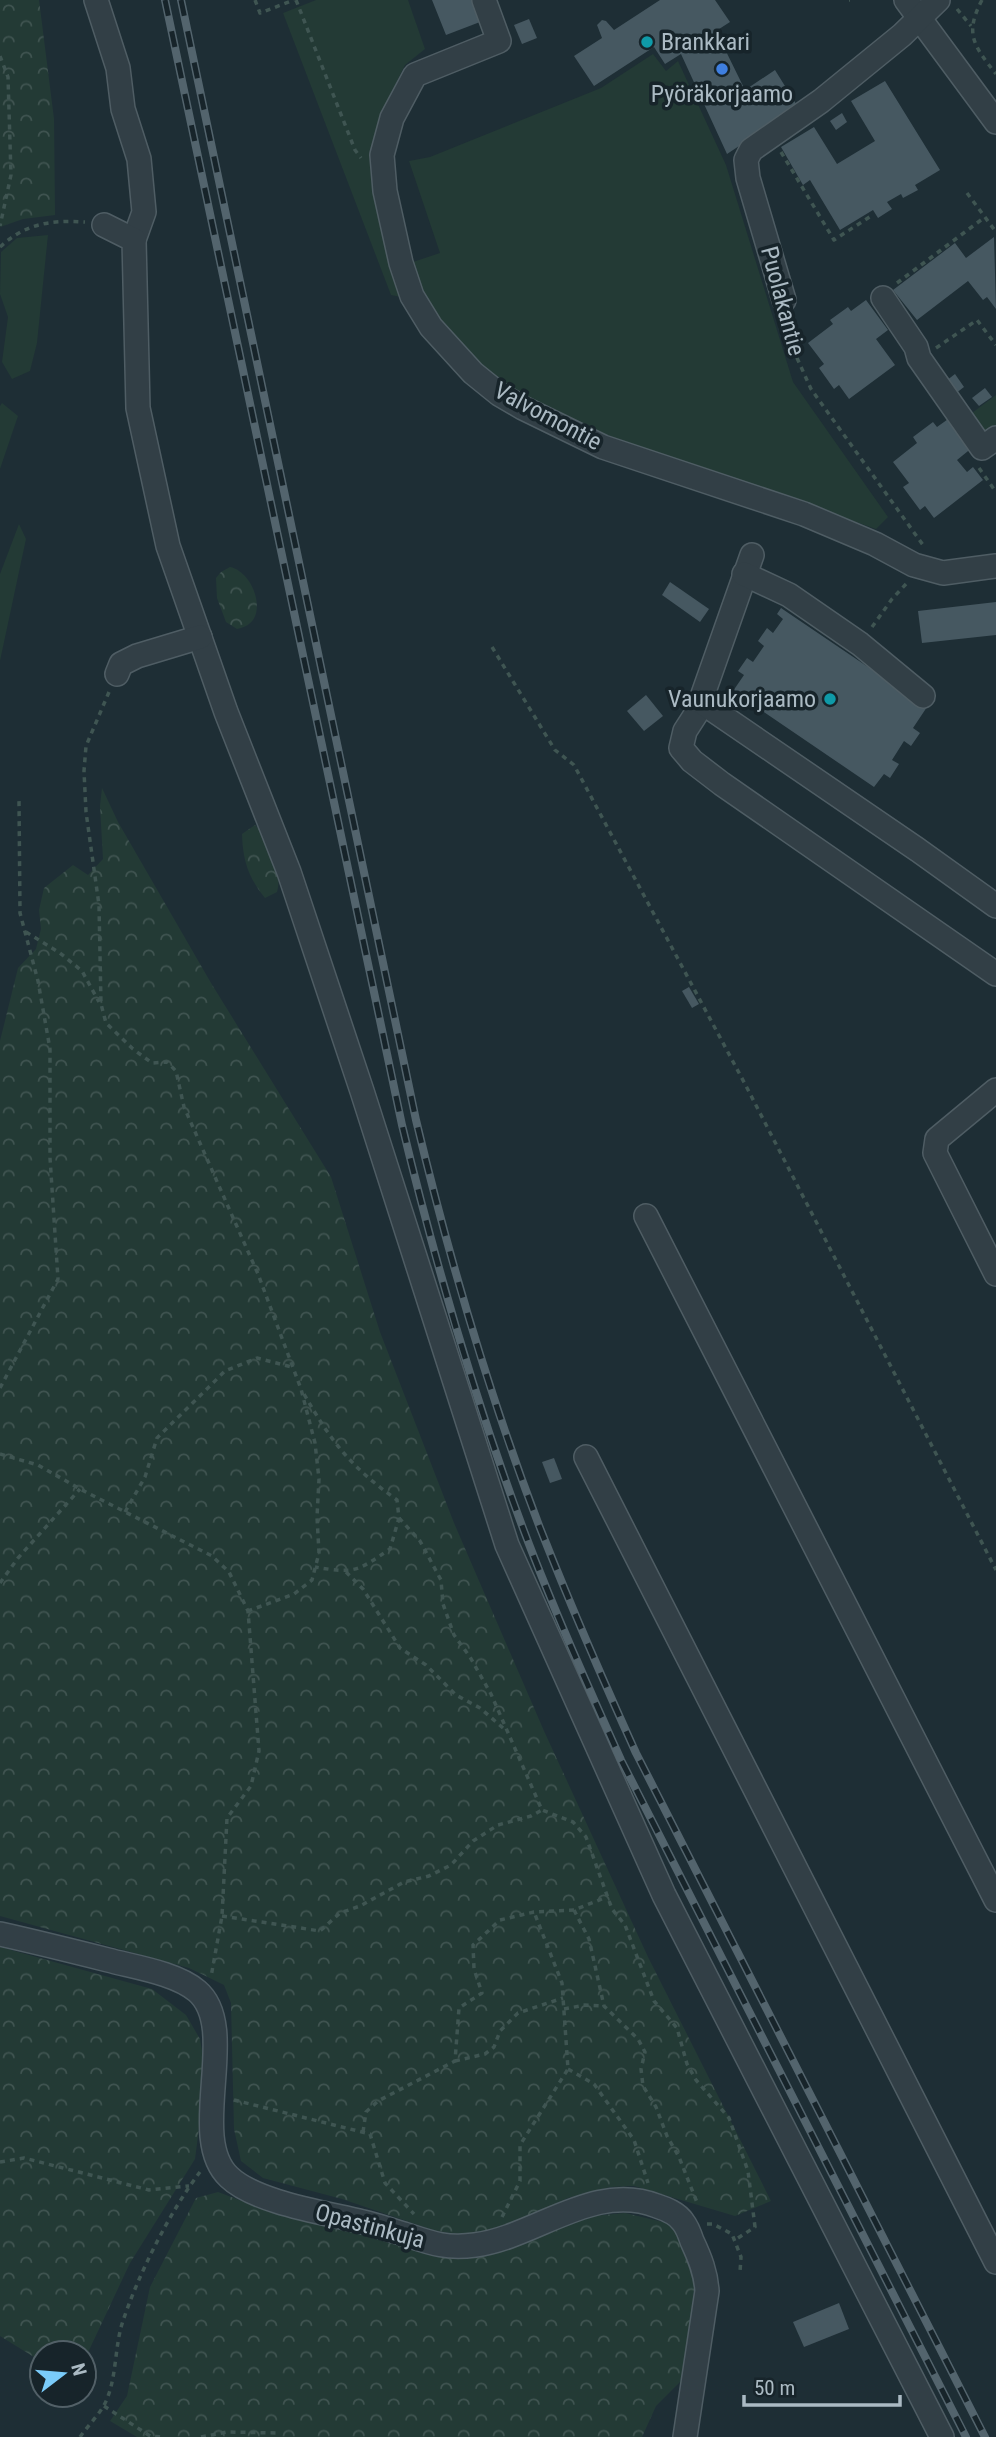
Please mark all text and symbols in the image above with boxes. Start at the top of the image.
place label: Brankkari [661,28,750,56]
marker: Brankkari [639,34,655,50]
marker: Pyöräkorjaamo [714,61,730,77]
place label: Pyöräkorjaamo [651,80,793,108]
street label: Puolakantie [755,243,811,359]
street label: Valvomontie [489,376,607,456]
place label: Vaunukorjaamo [668,685,816,713]
marker: Vaunukorjaamo [822,691,838,707]
street label: Opastinkuja [312,2198,428,2254]
north arrow [28,2339,98,2409]
text: N [66,2361,92,2378]
scale bar [744,2364,900,2408]
text: 50 m [754,2376,795,2400]

